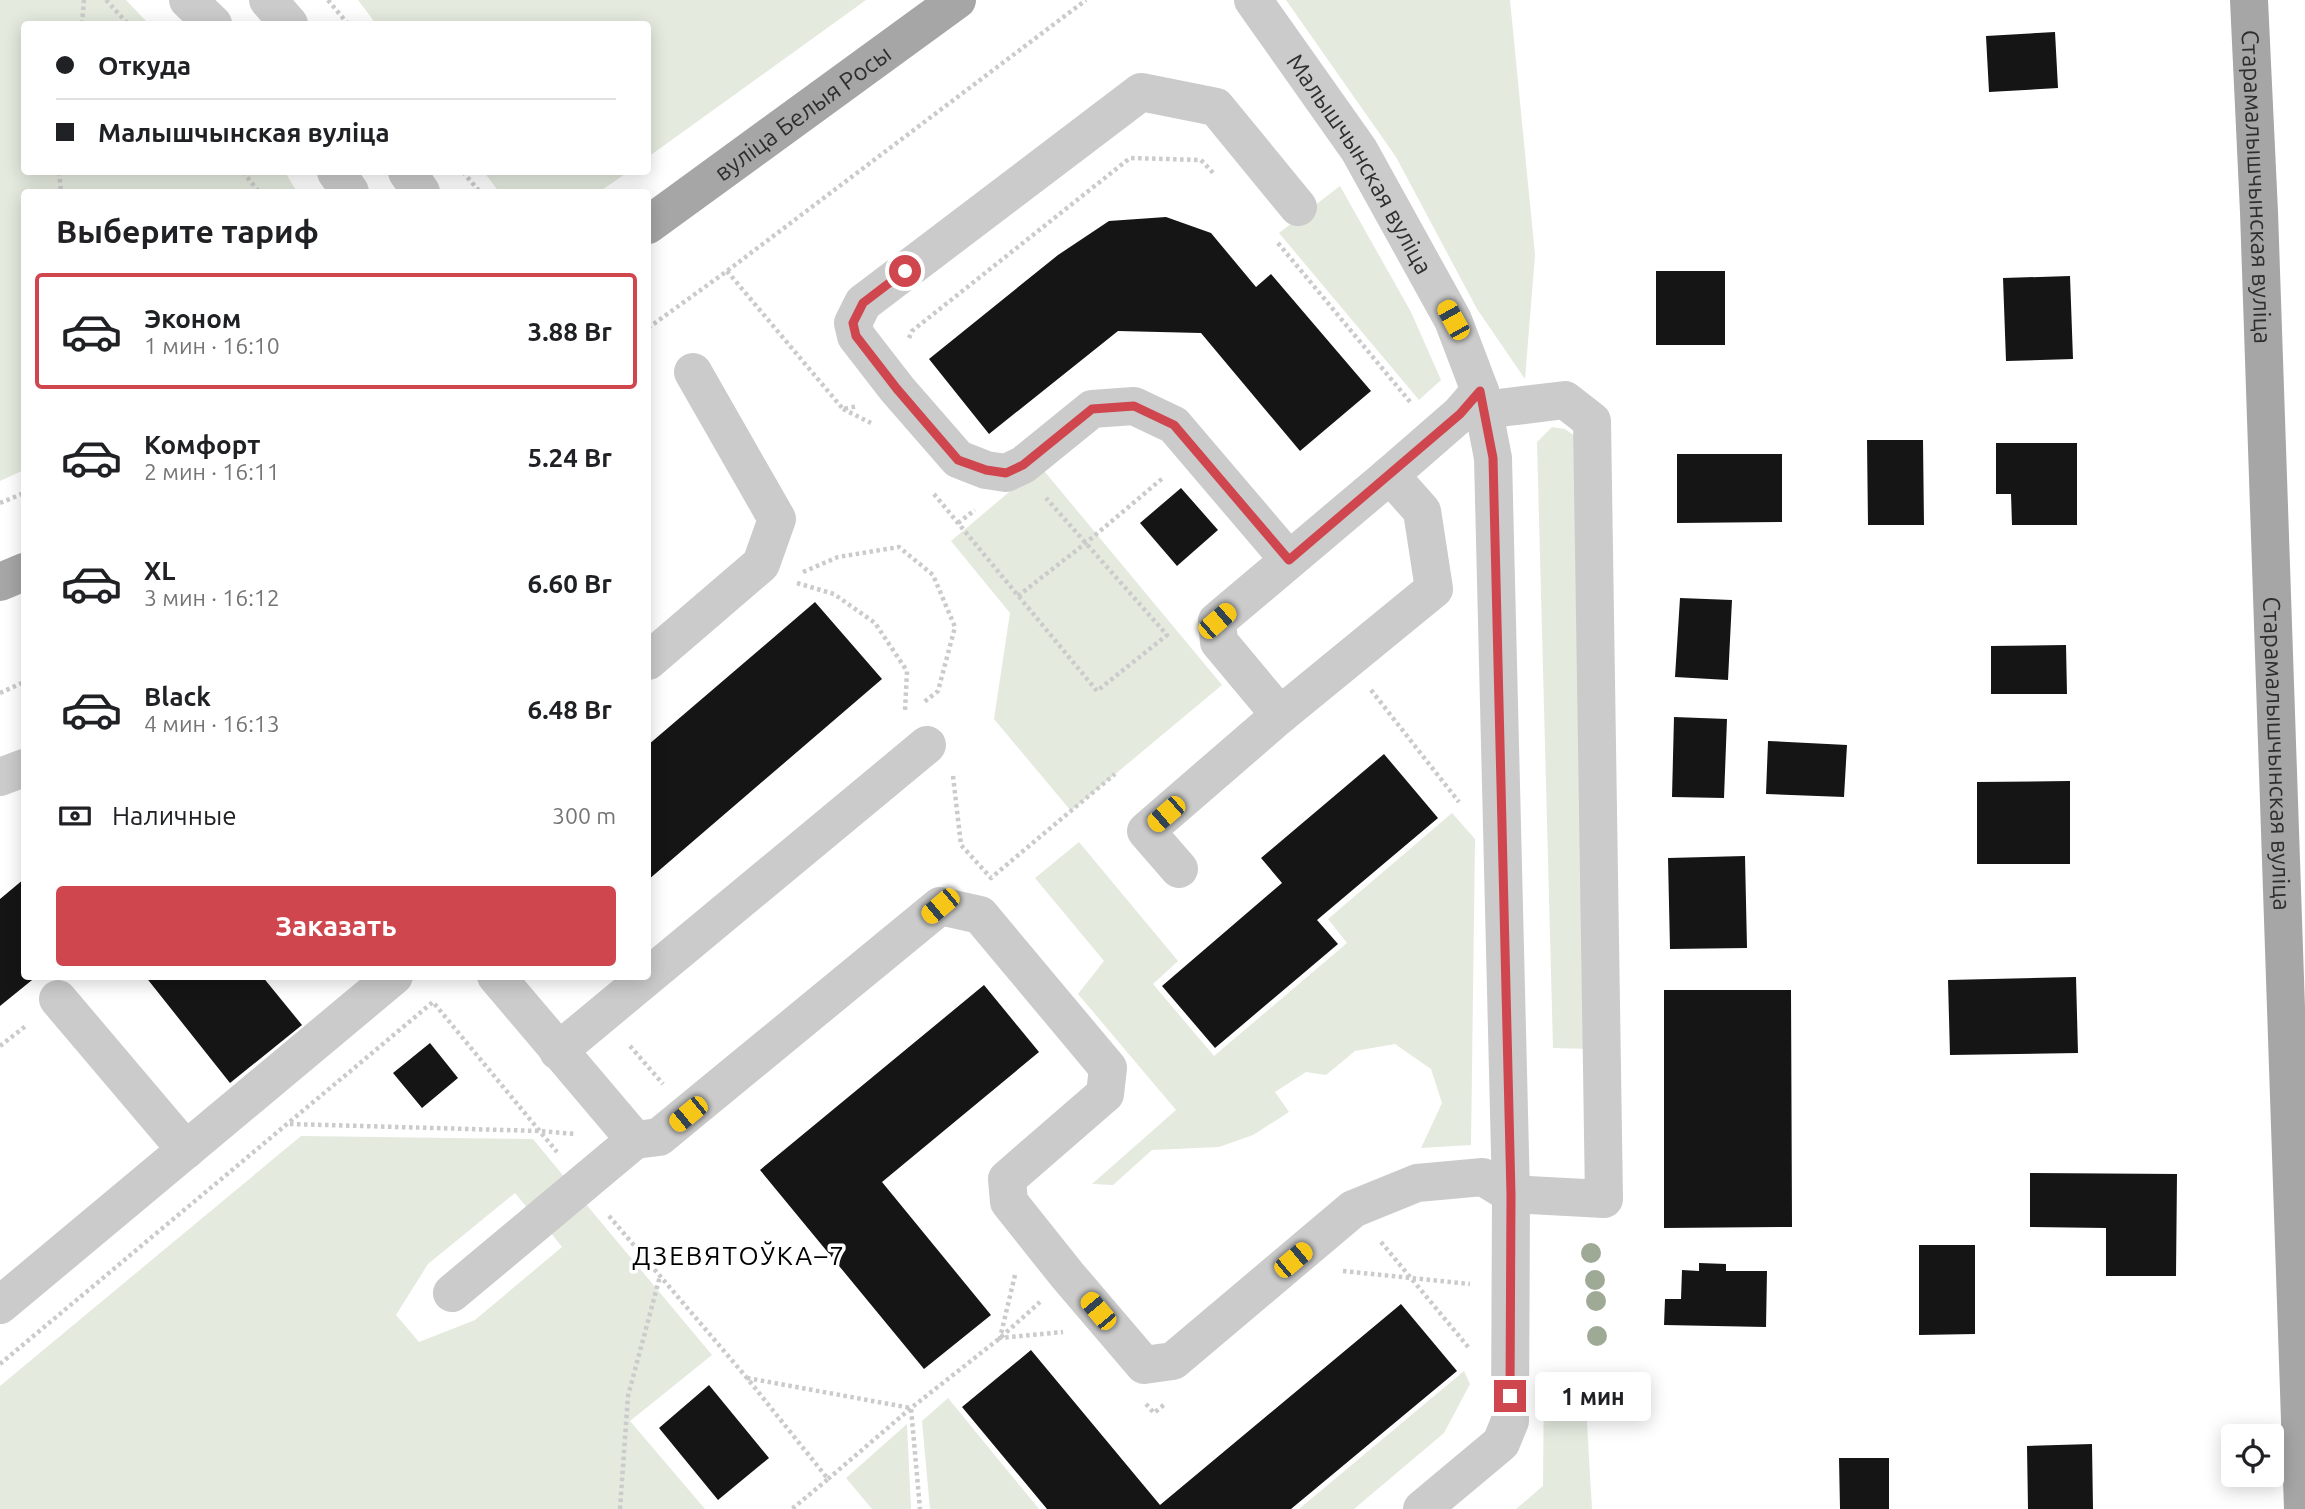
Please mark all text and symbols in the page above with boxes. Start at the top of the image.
street label: Старамалышчынская вуліца [2237,29,2277,344]
street label: вуліца Белыя Росы [709,39,896,186]
street label: Малышчынская вуліца [1282,49,1438,278]
text: Откуда [98,51,191,80]
text: Малышчынская вуліца [98,118,390,147]
text: Выберите тариф [56,213,319,249]
route start [889,255,921,287]
car [1434,297,1473,343]
icon: car [60,300,123,363]
text: Эконом [144,304,241,333]
text: 3.88 Br [528,317,612,346]
text: 1 мин · 16:10 [144,333,280,358]
icon: car [60,426,123,489]
text: Комфорт [144,430,260,459]
text: 5.24 Br [528,443,612,472]
text: 2 мин · 16:11 [144,459,280,484]
icon: car [60,552,123,615]
text: XL [144,556,175,585]
text: 6.60 Br [528,569,612,598]
text: 3 мин · 16:12 [144,585,280,610]
street label: Старамалышчынская вуліца [2259,596,2296,911]
car [1195,599,1240,643]
icon: car [60,678,123,741]
text: Black [144,682,211,711]
text: 6.48 Br [528,695,612,724]
text: 4 мин · 16:13 [144,711,280,736]
car [1144,792,1189,836]
icon: cash [56,797,94,835]
text: Наличные [112,801,237,830]
text: 300 m [552,803,616,828]
car [918,884,963,928]
button: Заказать [56,886,616,966]
car [666,1093,711,1135]
car [1271,1238,1316,1282]
district label: ДЗЕВЯТОЎКА–7 [632,1240,846,1270]
car [1077,1288,1120,1334]
callout: 1 мин [1534,1372,1650,1420]
route end [1494,1380,1526,1412]
text: 1 мин [1561,1384,1625,1409]
map controls [2221,1424,2284,1487]
button: locate [2221,1424,2284,1487]

